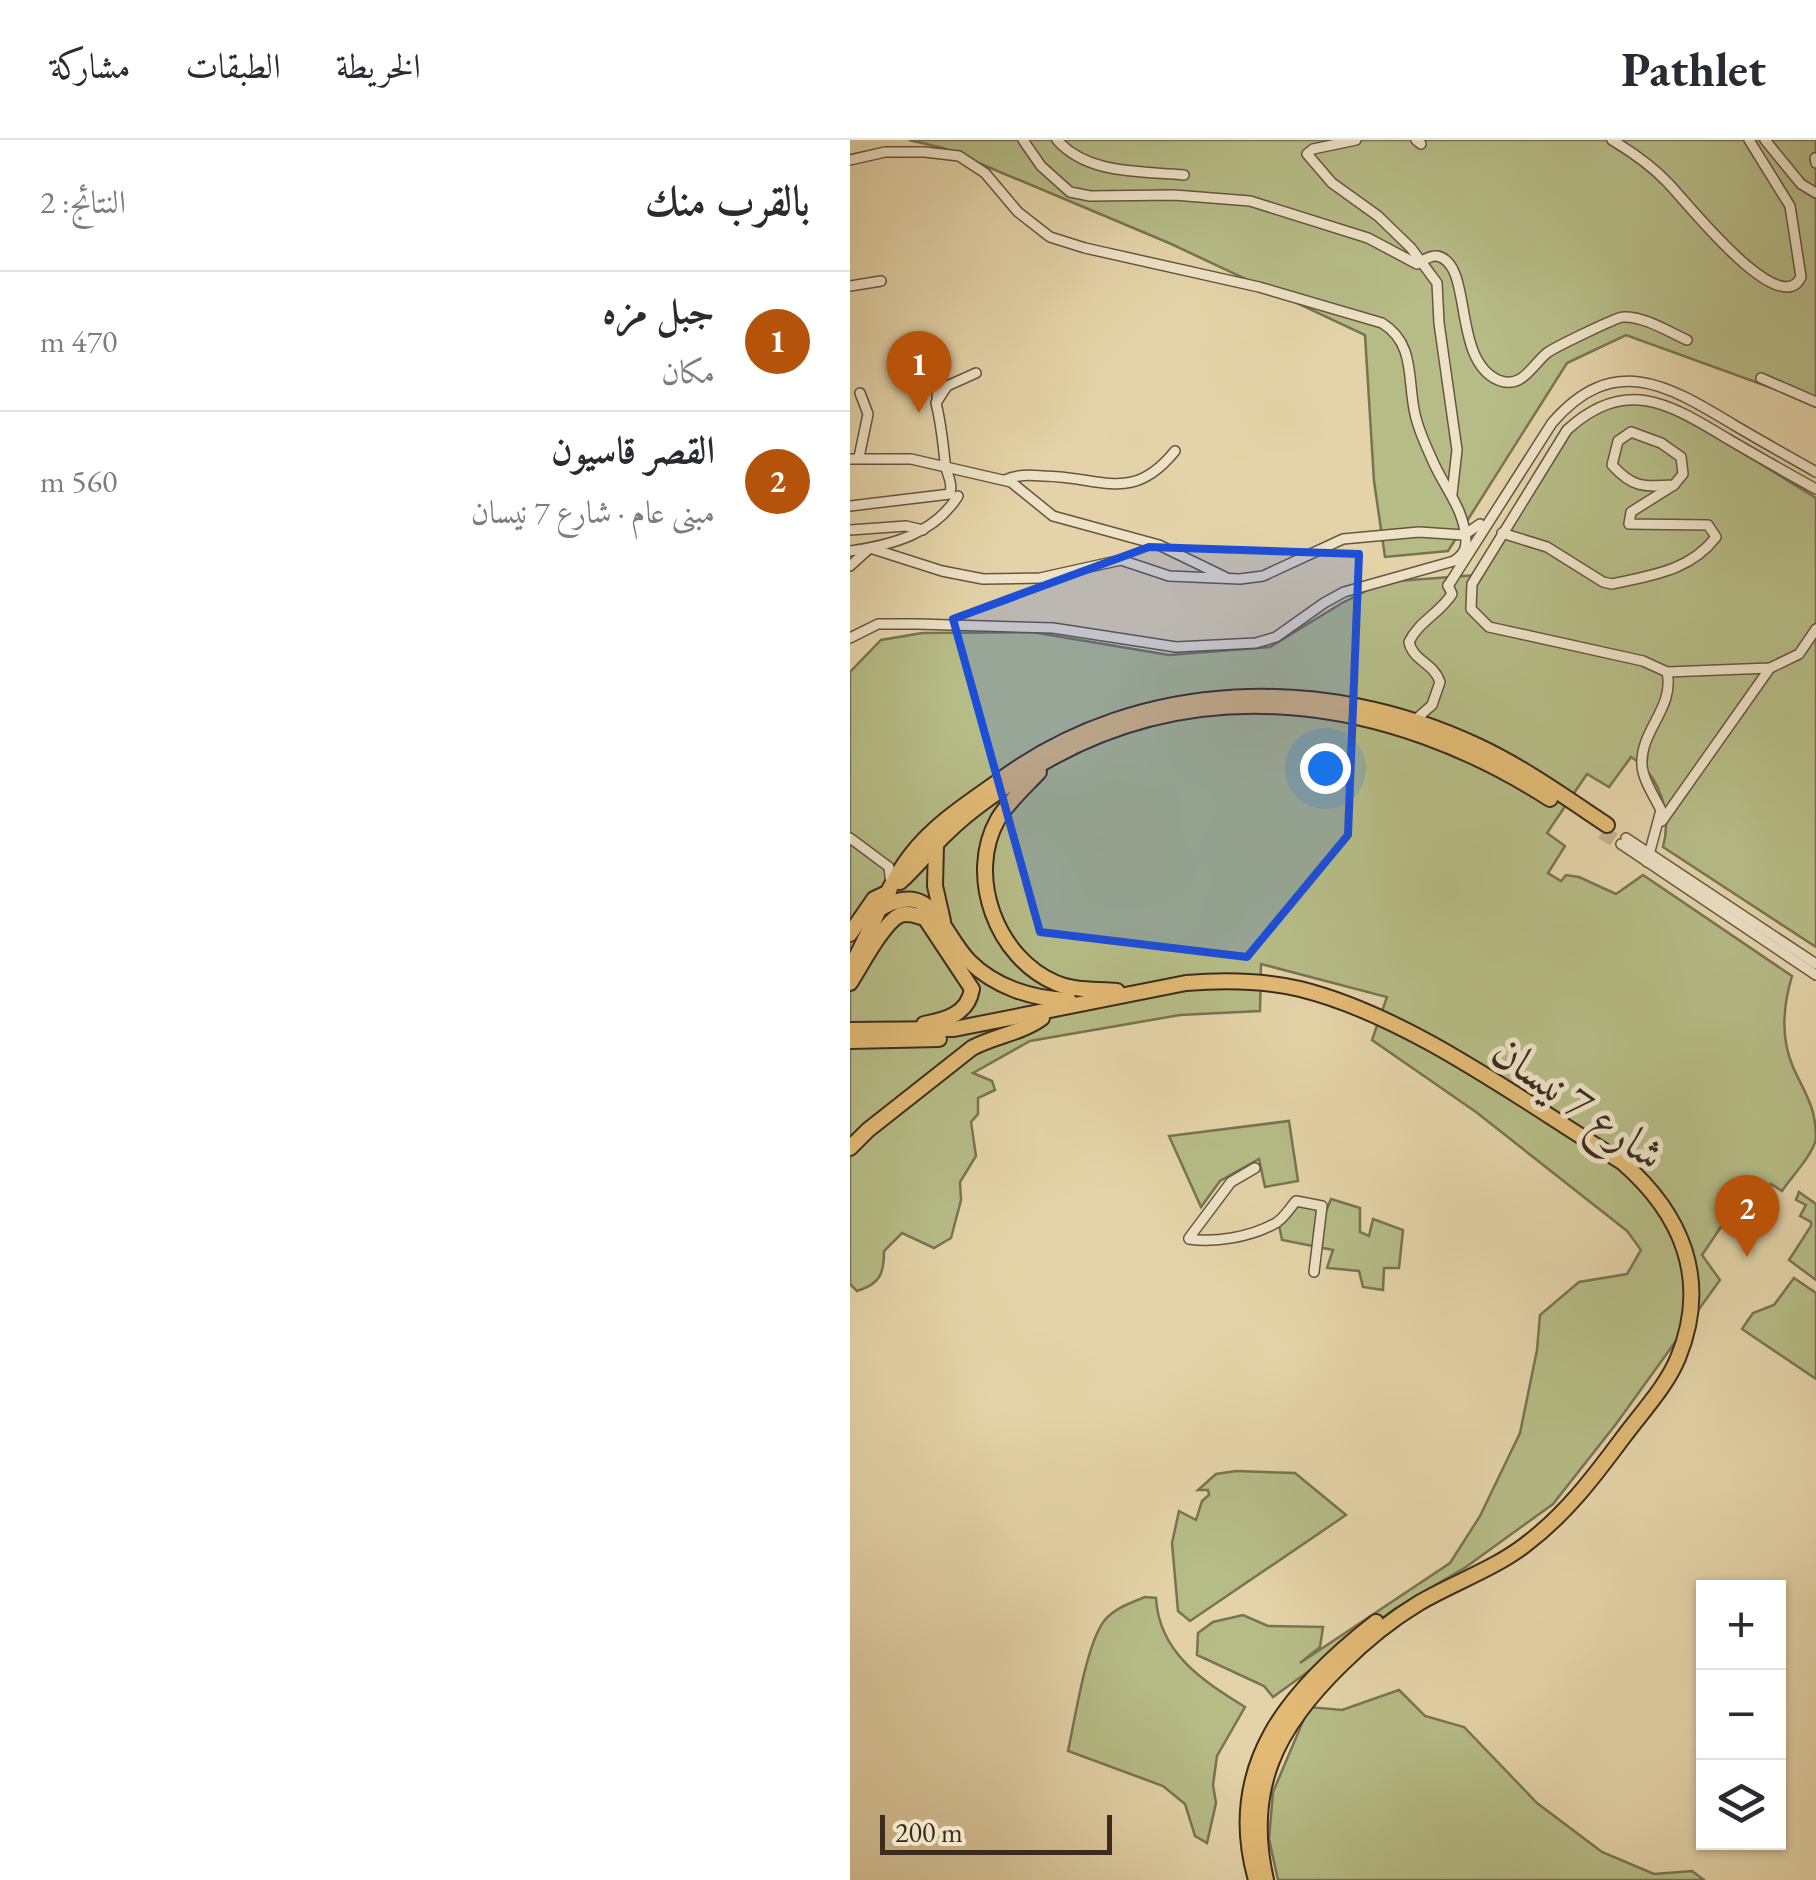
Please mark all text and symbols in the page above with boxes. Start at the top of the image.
text: Pathlet [1621,38,1766,100]
text: مشاركة [50,43,131,88]
text: الطبقات [186,43,281,88]
text: الخريطة [336,43,421,88]
text: بالقرب منك [645,173,810,228]
text: النتائج: 2 [40,181,126,223]
text: جبل مزه [602,285,715,334]
text: 470 m [40,320,117,362]
text: 1 [769,320,786,362]
pin: 1 [886,330,952,413]
text: مكان [661,351,715,393]
text: القصر قاسيون [551,425,715,474]
text: 560 m [40,460,117,502]
text: 2 [769,460,786,502]
text: مبنى عام · شارع 7 نيسان [471,491,715,533]
your location [1300,743,1351,794]
street label: شارع 7 نيسان [1476,1021,1677,1190]
pin: 2 [1714,1174,1780,1257]
map controls [1696,1580,1786,1850]
button: + [1696,1580,1786,1670]
button: − [1696,1670,1786,1760]
button: layers [1696,1760,1786,1850]
scale bar [880,1810,1112,1854]
text: 200 m [895,1814,963,1850]

